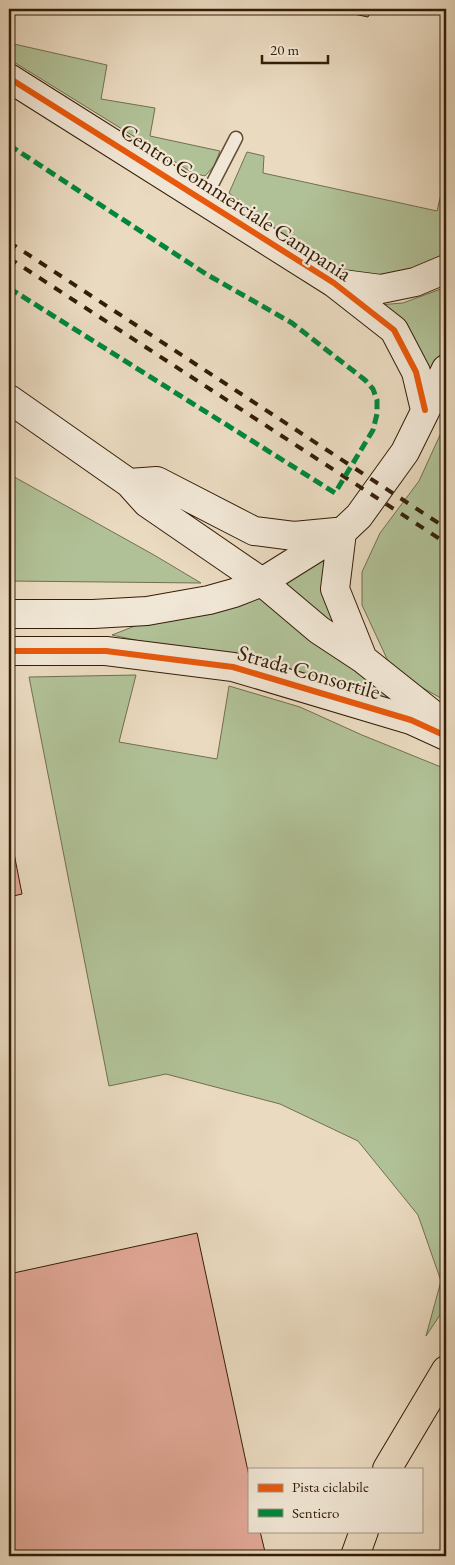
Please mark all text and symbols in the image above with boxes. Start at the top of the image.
scale bar [262,32,329,64]
text: 20 m [270,40,299,59]
street label: Centro Commerciale Campania [115,116,357,288]
street label: Strada Consortile [234,638,384,706]
legend [248,1468,422,1532]
text: Pista ciclabile [292,1477,369,1496]
text: Sentiero [292,1503,339,1522]

